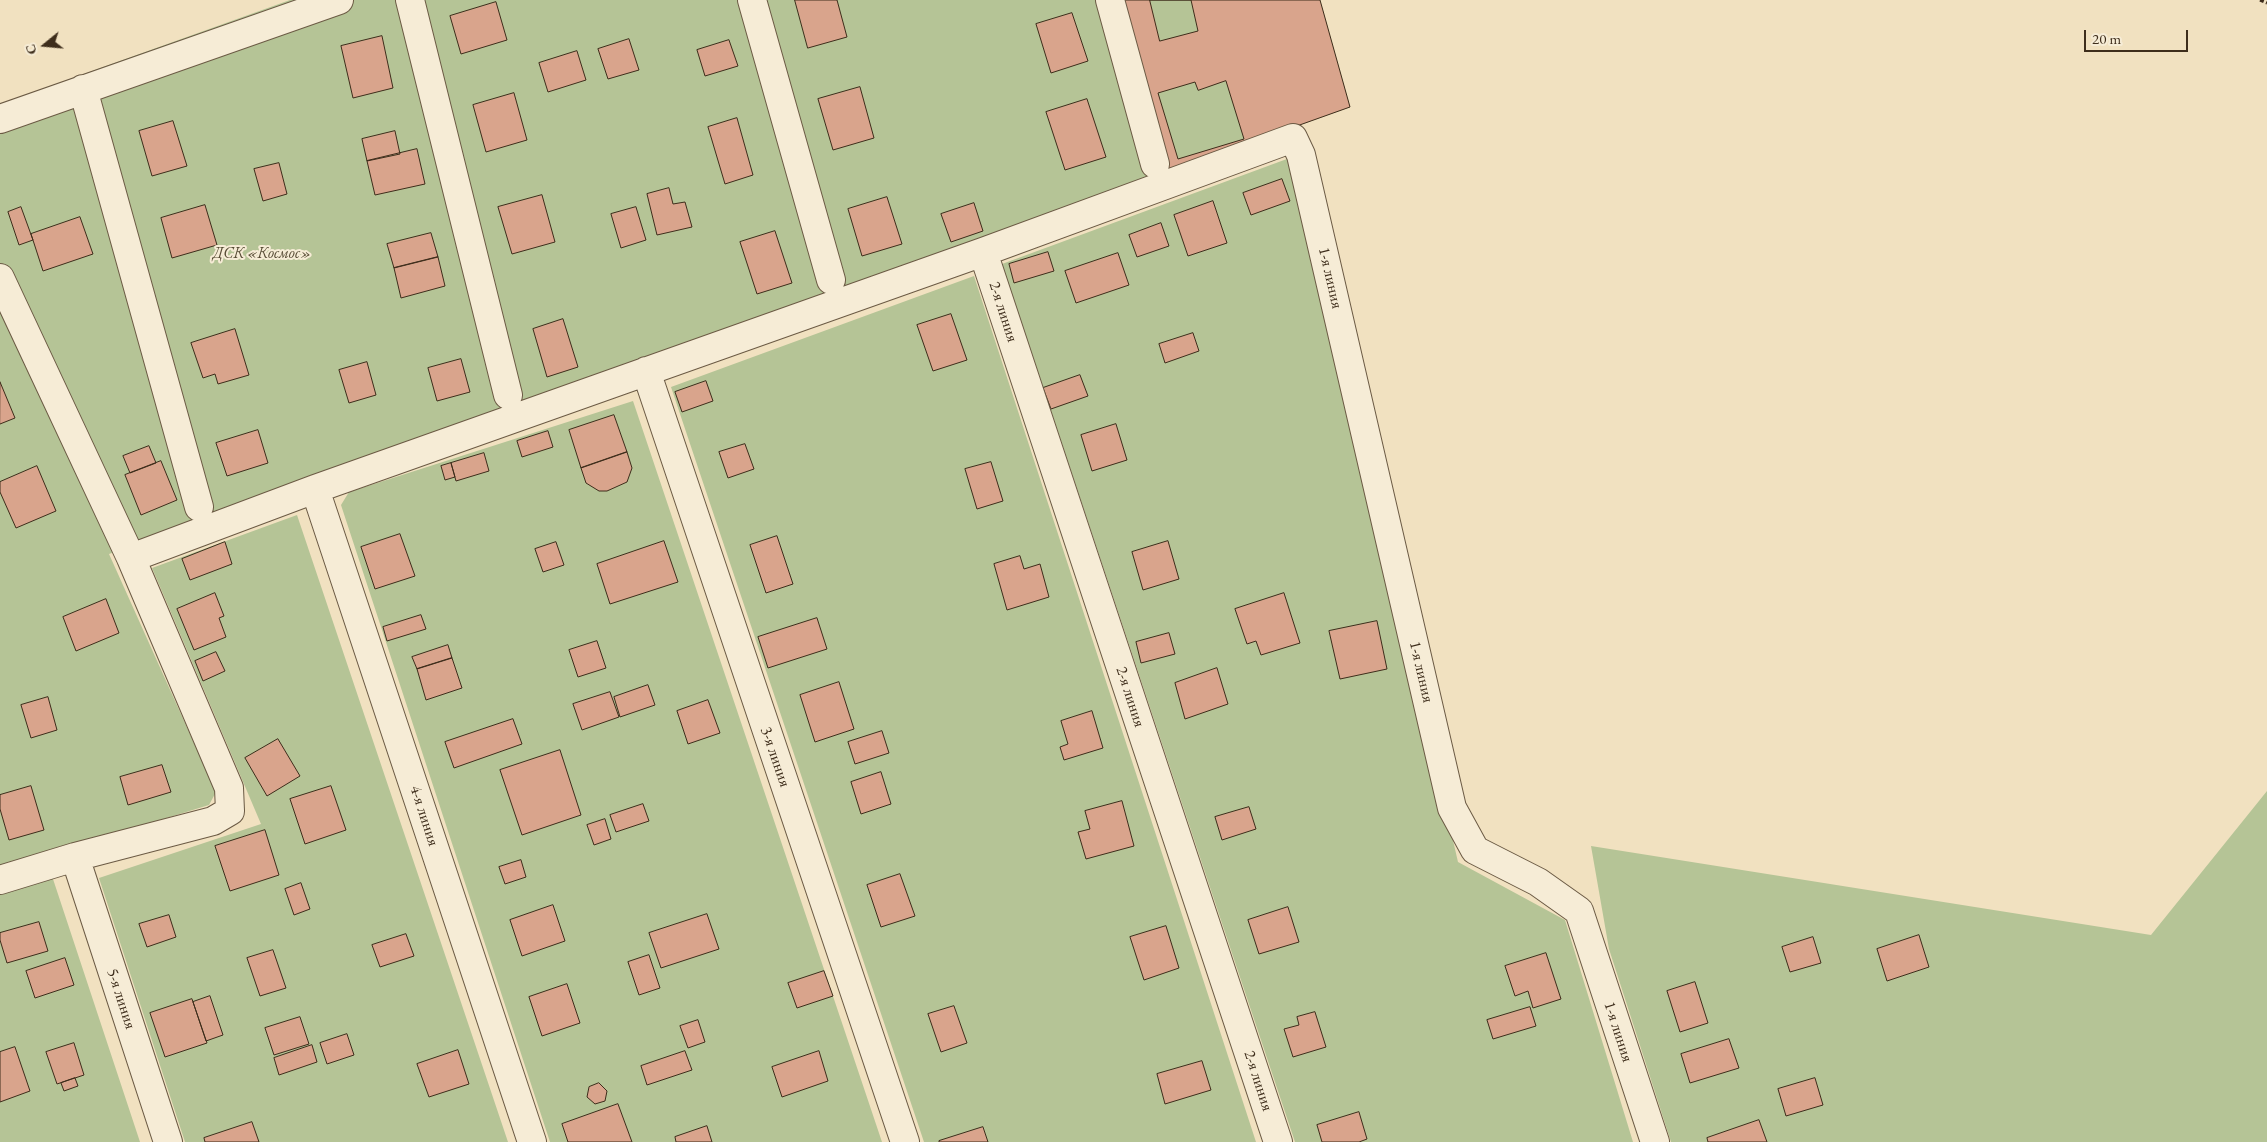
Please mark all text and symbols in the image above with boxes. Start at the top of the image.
north arrow [20,20,70,70]
scale bar [2087,20,2191,52]
text: 20 m [2092,29,2121,48]
text: С [21,42,41,57]
park label: ДСК «Космос» [213,244,311,264]
street label: 1-я линия [1314,245,1346,311]
street label: 2-я линия [984,279,1022,345]
street label: 1-я линия [1405,639,1437,705]
street label: 2-я линия [1111,664,1149,730]
street label: 3-я линия [756,724,794,790]
street label: 4-я линия [405,783,443,849]
street label: 5-я линия [102,966,140,1032]
street label: 1-я линия [1599,999,1637,1065]
street label: 2-я линия [1239,1048,1277,1114]

